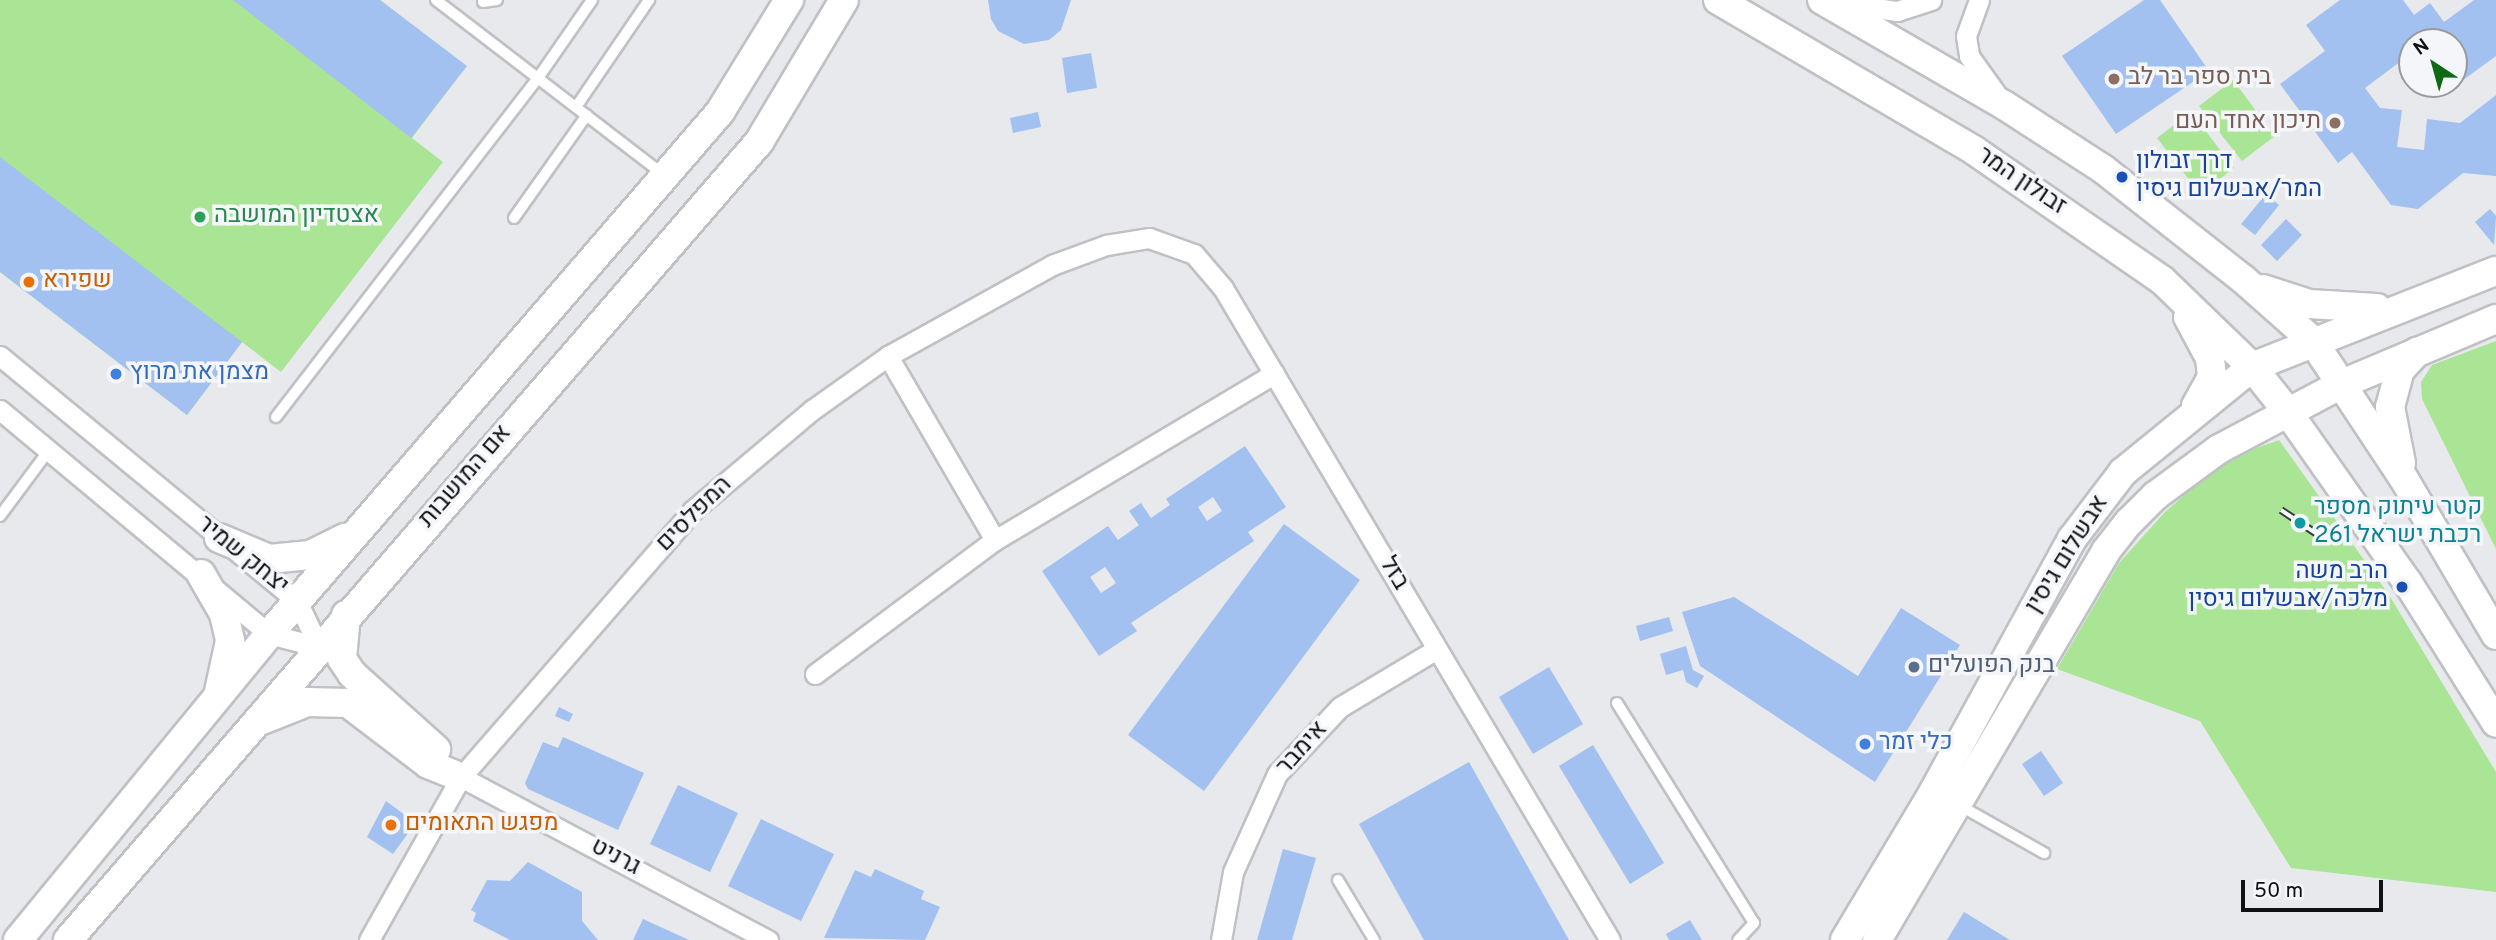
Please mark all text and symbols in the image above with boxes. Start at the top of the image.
north arrow [2398,28,2468,98]
text: N [2409,34,2434,61]
place label: בית ספר בר לב [2128,65,2271,93]
marker: בית ספר בר לב [2106,71,2122,87]
place label: תיכון אחד העם [2175,109,2321,137]
marker: תיכון אחד העם [2327,115,2343,131]
street label: זבולון המר [1971,142,2071,222]
place label: דרך זבולון המר/אבשלום גיסין [2136,149,2322,205]
marker: דרך זבולון המר/אבשלום גיסין [2114,169,2130,185]
place label: אצטדיון המושבה [214,203,379,231]
marker: אצטדיון המושבה [192,209,208,225]
place label: שפירא [43,268,112,296]
marker: שפירא [21,274,37,290]
place label: מצמן את מרוץ [130,360,269,388]
marker: מצמן את מרוץ [108,366,124,382]
street label: אם המושבות [414,420,518,534]
street label: המפלסים [651,471,739,559]
street label: אבשלום גיסין [2020,491,2116,619]
place label: קטר עיתוק מספר 261 רכבת ישראל [2314,495,2482,551]
street label: יצחק שמיר [191,511,293,601]
marker: קטר עיתוק מספר 261 רכבת ישראל [2292,515,2308,531]
street label: בזל [1372,552,1414,596]
place label: הרב משה מלכה/אבשלום גיסין [2188,559,2388,615]
marker: הרב משה מלכה/אבשלום גיסין [2394,579,2410,595]
place label: בנק הפועלים [1928,653,2055,681]
marker: בנק הפועלים [1906,659,1922,675]
street label: אימבר [1271,716,1335,782]
place label: כלי זמר [1879,730,1953,758]
marker: כלי זמר [1857,736,1873,752]
place label: מפגש התאומים [405,811,559,839]
marker: מפגש התאומים [383,817,399,833]
street label: גרניט [585,833,645,883]
scale bar [2244,866,2386,910]
text: 50 m [2254,878,2303,905]

